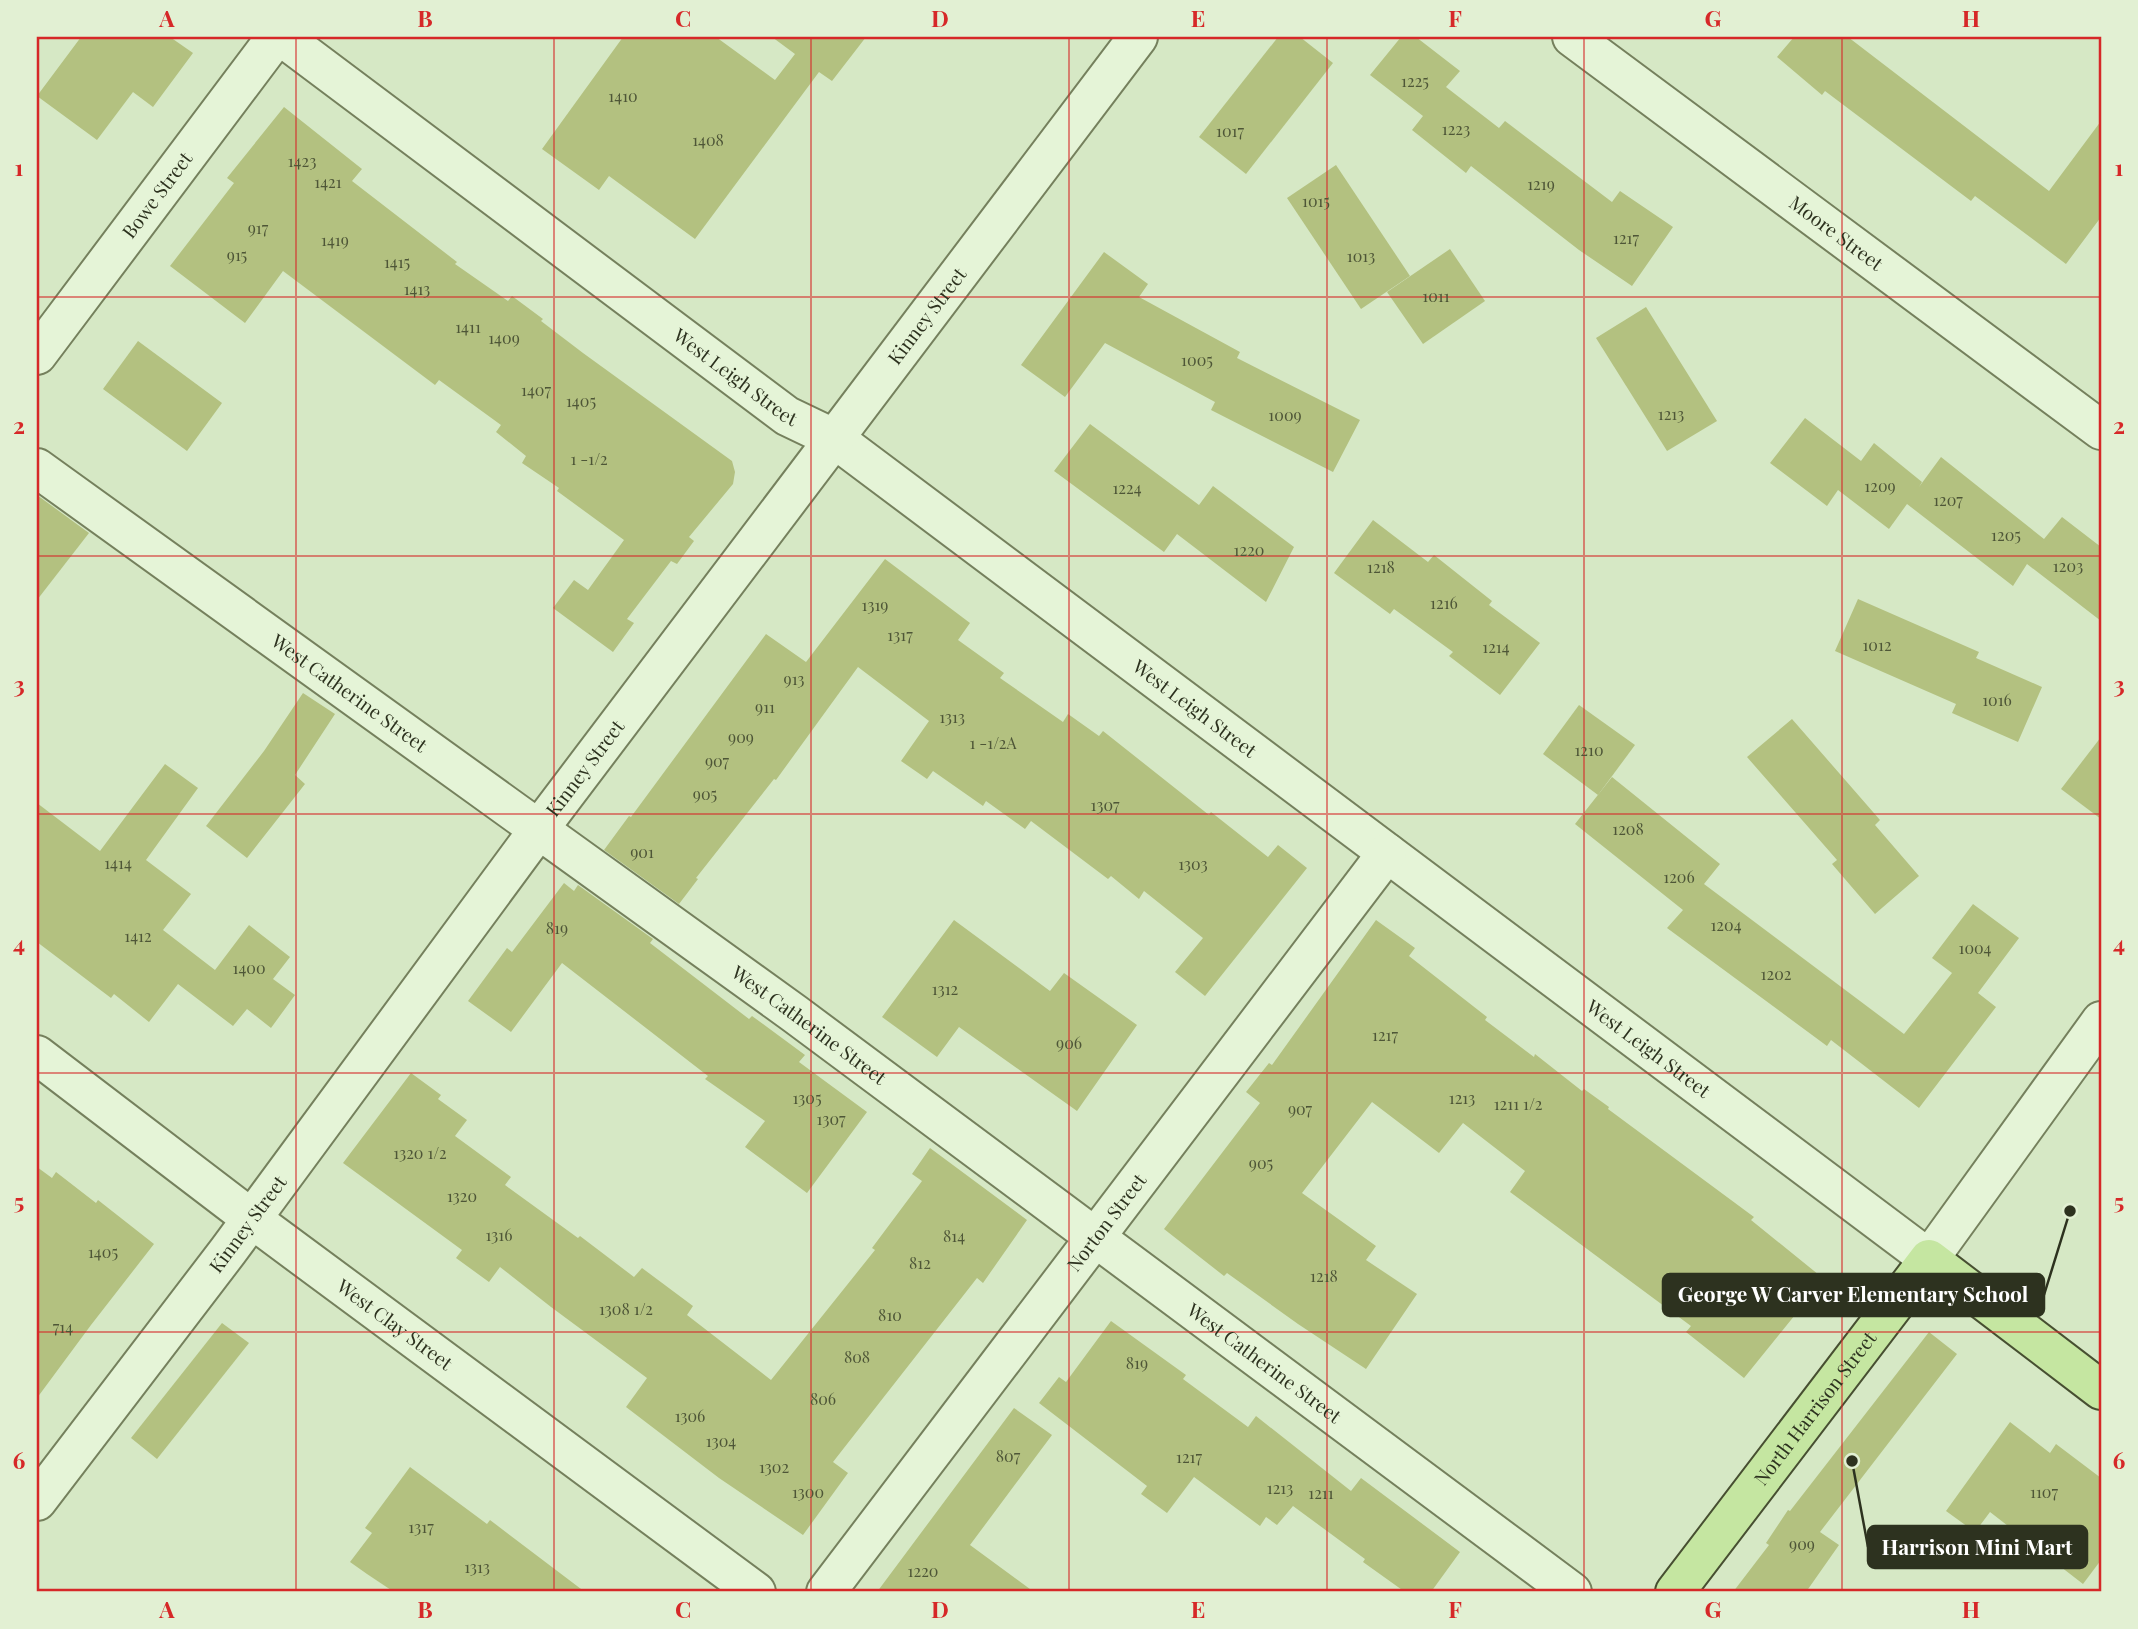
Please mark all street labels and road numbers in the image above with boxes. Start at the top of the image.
street label: Bowe Street [115,146,198,243]
street label: Moore Street [1785,189,1889,276]
street label: Kinney Street [881,261,971,369]
street label: West Leigh Street [668,321,802,431]
street label: West Catherine Street [266,627,433,757]
street label: West Leigh Street [1127,652,1263,763]
street label: Kinney Street [539,714,629,821]
street label: West Catherine Street [726,958,893,1090]
street label: West Leigh Street [1581,992,1716,1103]
street label: Norton Street [1060,1167,1151,1276]
street label: Kinney Street [202,1169,292,1277]
street label: West Clay Street [331,1272,459,1375]
street label: West Catherine Street [1182,1296,1347,1428]
street label: North Harrison Street [1747,1325,1881,1490]

